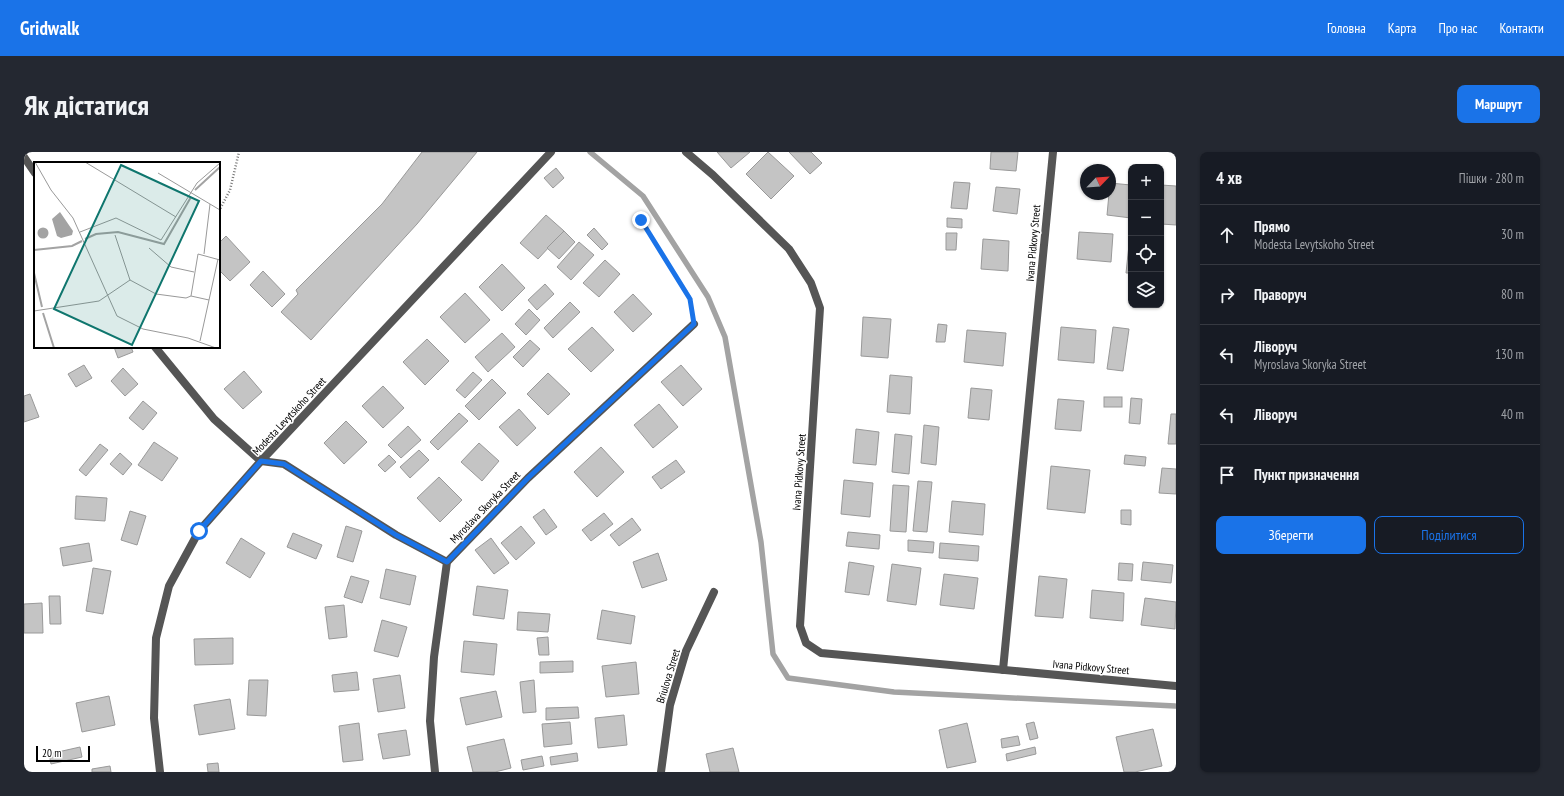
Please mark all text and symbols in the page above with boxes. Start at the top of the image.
text: Gridwalk [20,16,79,40]
text: Головна [1327,19,1366,37]
text: Карта [1388,19,1416,37]
text: Про нас [1438,19,1478,37]
text: Контакти [1500,19,1544,37]
button: Маршрут [1457,85,1540,123]
text: Як дістатися [24,86,149,123]
inset map [34,162,220,348]
north arrow [1080,164,1116,200]
map controls [1128,164,1164,308]
button: + [1128,164,1164,200]
text: 4 хв [1216,167,1242,189]
text: Пішки · 280 m [1459,170,1524,187]
button: − [1128,200,1164,236]
street label: Ivana Pidkovy Street [1023,204,1043,282]
route end [632,211,650,229]
text: Прямо [1254,217,1290,236]
icon: ahead [1216,224,1238,246]
text: 30 m [1501,226,1524,243]
button: locate [1128,236,1164,272]
text: Modesta Levytskoho Street [1254,236,1374,253]
button: layers [1128,272,1164,308]
icon: right [1216,284,1238,306]
text: Праворуч [1254,285,1307,304]
text: 80 m [1501,286,1524,303]
text: Ліворуч [1254,337,1297,356]
icon: left [1216,344,1238,366]
text: 130 m [1495,346,1524,363]
text: Myroslava Skoryka Street [1254,356,1366,373]
street label: Modesta Levytskoho Street [249,374,329,458]
icon: left [1216,404,1238,426]
text: Ліворуч [1254,405,1297,424]
text: 40 m [1501,406,1524,423]
street label: Ivana Pidkovy Street [789,433,809,511]
icon: arrive [1216,464,1238,486]
text: Пункт призначення [1254,465,1359,484]
street label: Myroslava Skoryka Street [447,468,523,546]
button: Зберегти [1216,516,1366,554]
button: Поділитися [1374,516,1524,554]
route start [190,522,208,540]
street label: Briulova Street [653,647,683,705]
street label: Ivana Pidkovy Street [1052,657,1130,677]
scale bar [36,744,90,763]
text: 20 m [42,746,61,760]

